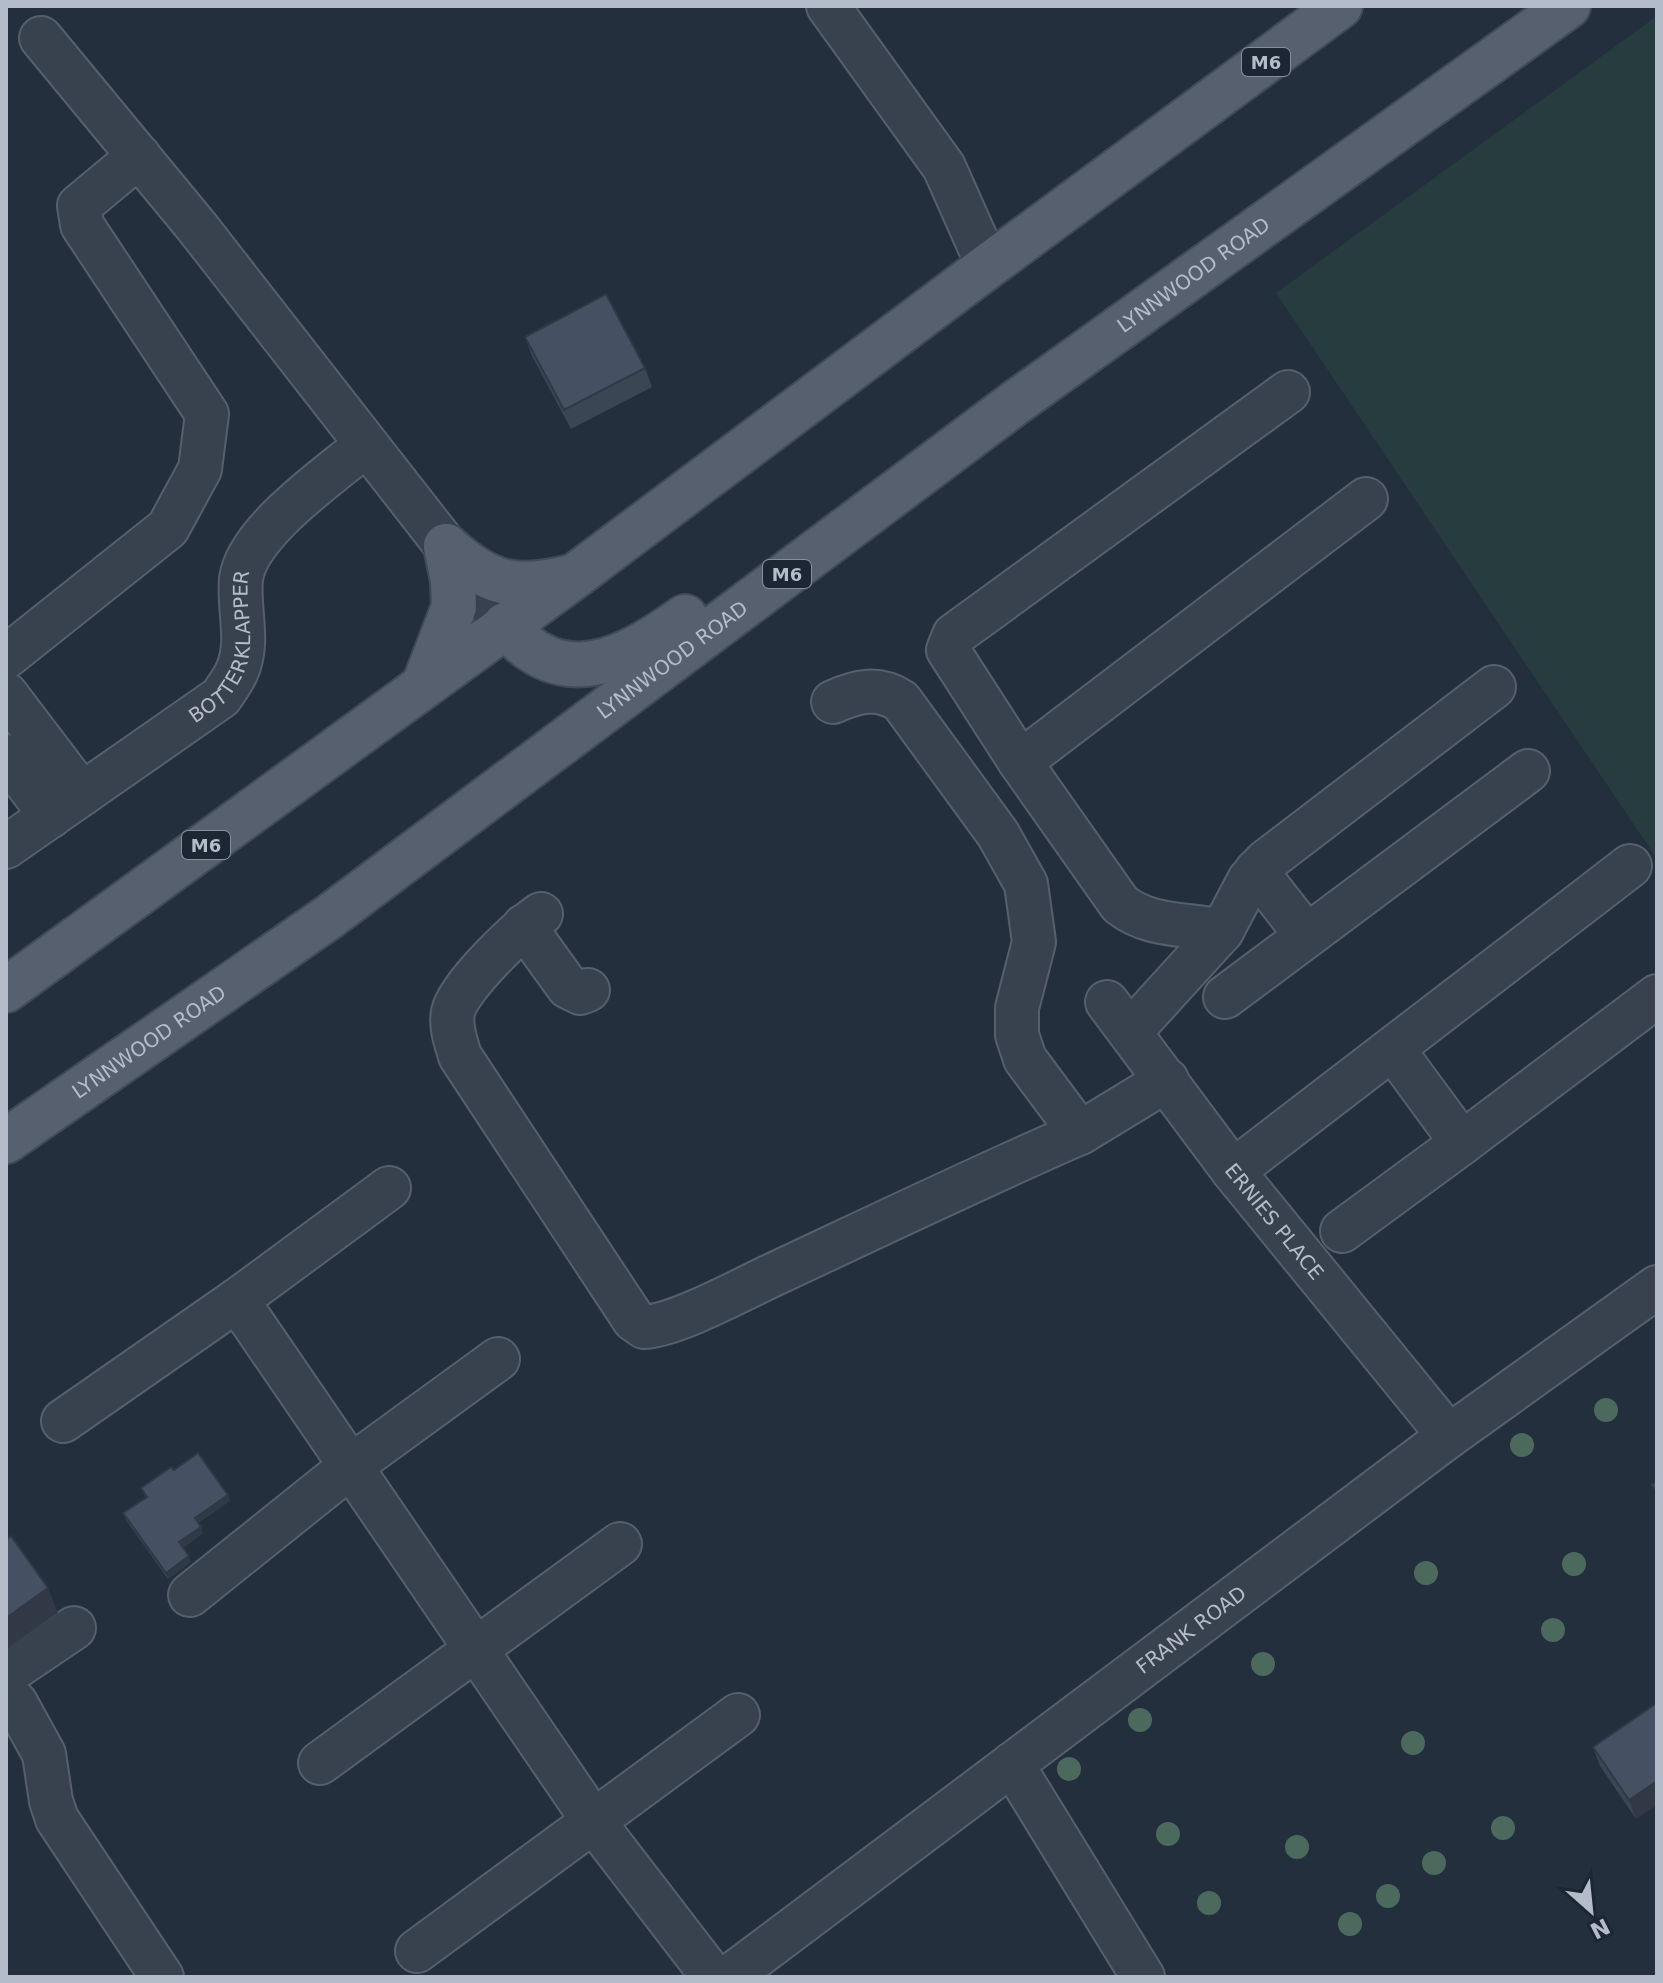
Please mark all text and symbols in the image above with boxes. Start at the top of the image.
road number: M6 [1242,48,1290,76]
street label: LYNNWOOD ROAD [1113,212,1274,338]
road number: M6 [763,560,811,588]
street label: BOTTERKLAPPER [184,568,255,728]
street label: LYNNWOOD ROAD [592,596,752,724]
road number: M6 [182,831,230,859]
street label: LYNNWOOD ROAD [67,980,231,1104]
street label: ERNIES PLACE [1220,1159,1329,1284]
street label: FRANK ROAD [1131,1581,1251,1679]
north arrow [1551,1871,1631,1951]
text: N [1586,1913,1614,1944]

